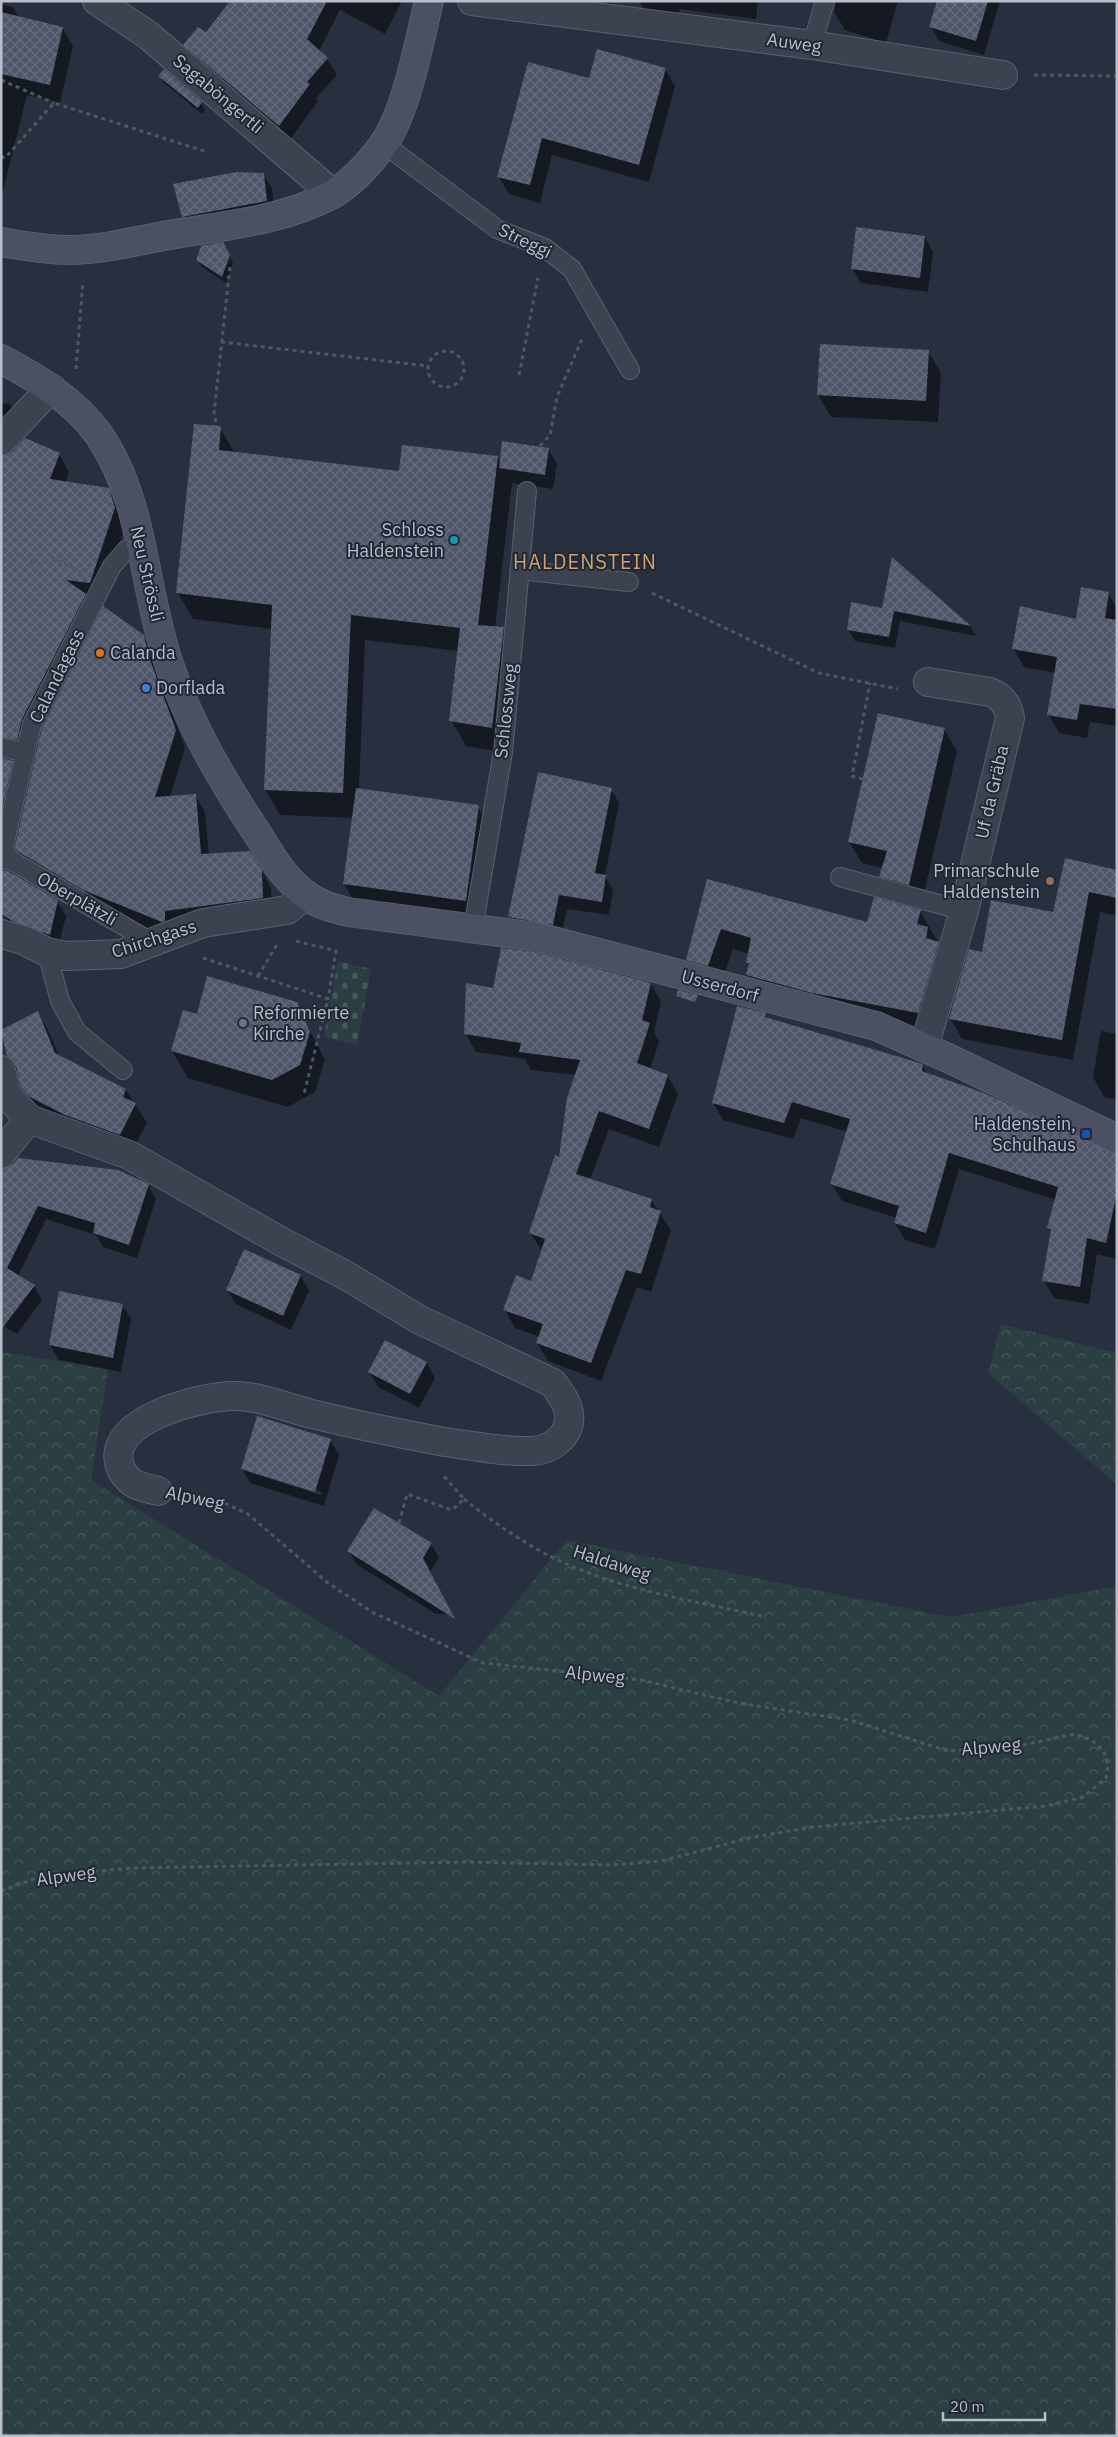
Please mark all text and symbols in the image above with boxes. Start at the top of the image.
street label: Auweg [765,27,823,58]
street label: Sagaböngertli [168,49,268,138]
street label: Streggi [495,218,556,263]
place label: Schloss Haldenstein [347,518,444,562]
street label: Neu Strössli [125,524,170,624]
marker: Schloss Haldenstein [448,534,460,546]
district label: HALDENSTEIN [513,548,657,575]
street label: Calandagass [24,625,89,727]
place label: Calanda [110,641,176,664]
marker: Calanda [94,647,106,659]
street label: Schlossweg [489,662,522,759]
place label: Dorflada [156,676,226,699]
marker: Dorflada [140,682,152,694]
street label: Uf da Gräba [970,743,1014,841]
place label: Primarschule Haldenstein [933,859,1040,903]
street label: Oberplätzli [33,866,121,931]
marker: Primarschule Haldenstein [1044,875,1056,887]
street label: Chirchgass [108,914,199,963]
street label: Usserdorf [679,964,761,1007]
place label: Reformierte Kirche [253,1001,350,1045]
marker: Reformierte Kirche [237,1017,249,1029]
place label: Haldenstein, Schulhaus [974,1112,1076,1156]
marker: Haldenstein, Schulhaus [1080,1128,1092,1140]
street label: Alpweg [163,1480,227,1515]
street label: Haldaweg [570,1539,654,1586]
street label: Alpweg [564,1660,627,1689]
street label: Alpweg [960,1732,1022,1761]
street label: Alpweg [35,1860,98,1891]
scale bar [943,2390,1046,2422]
text: 20 m [950,2397,985,2416]

